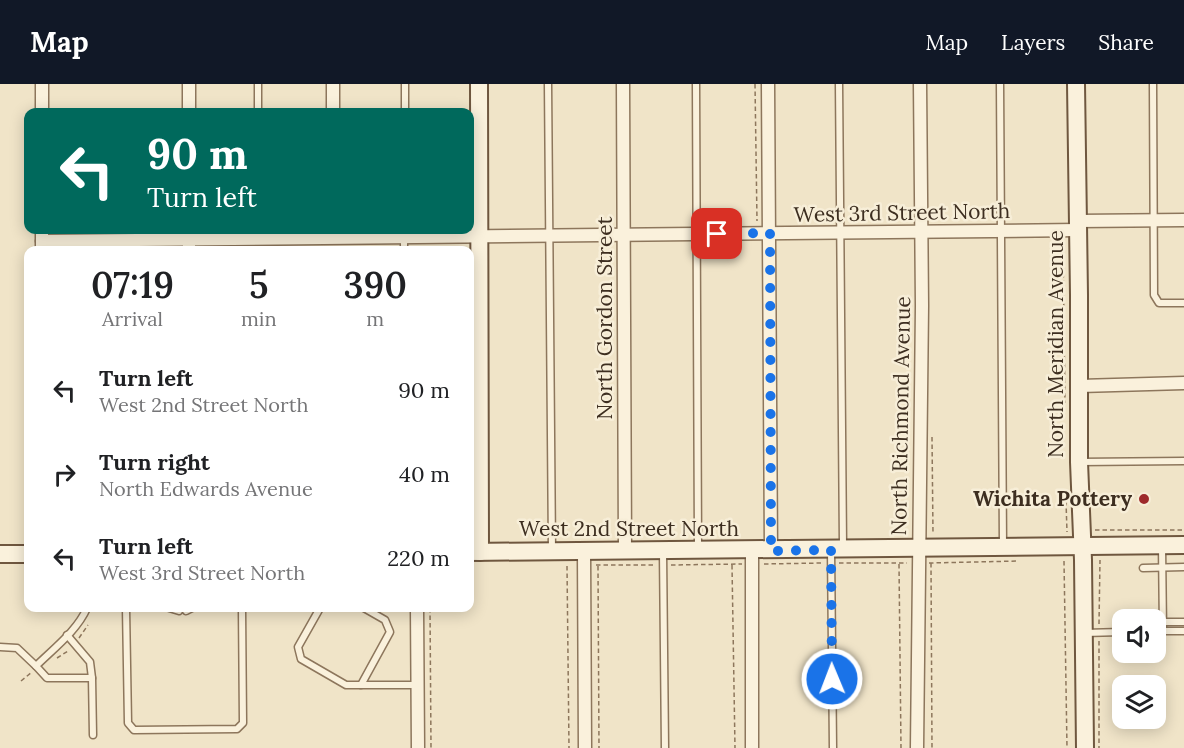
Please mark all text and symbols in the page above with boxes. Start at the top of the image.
text: Map [30,24,89,60]
text: Map [925,29,968,56]
text: Layers [1001,29,1065,56]
text: Share [1098,29,1154,56]
text: 90 m [147,127,248,181]
icon: left [48,132,126,210]
text: Turn left [147,180,257,214]
street label: West 3rd Street North [793,197,1011,228]
pin [691,208,742,259]
street label: North Gordon Street [591,215,618,420]
icon: arrive [700,217,733,250]
street label: North Meridian Avenue [1042,230,1069,458]
text: 07:19 [91,262,174,308]
text: 5 [249,262,268,308]
text: 390 [343,262,407,308]
street label: North Richmond Avenue [885,296,916,536]
text: Arrival [102,306,163,331]
text: min [241,306,277,331]
text: m [366,306,384,331]
text: Turn left [99,364,193,392]
icon: left [48,374,81,407]
text: 90 m [398,376,450,404]
text: West 2nd Street North [99,392,309,417]
text: Turn right [99,448,210,476]
icon: right [48,458,81,491]
text: 40 m [399,460,450,488]
text: North Edwards Avenue [99,476,313,501]
place label: Wichita Pottery [973,485,1132,512]
marker: Wichita Pottery [1137,492,1151,506]
street label: West 2nd Street North [519,515,739,542]
text: Turn left [99,532,193,560]
icon: left [48,542,81,575]
text: 220 m [387,544,450,572]
text: West 3rd Street North [99,560,305,585]
map controls [1112,609,1166,729]
button: sound [1112,609,1166,663]
position arrow [800,647,864,711]
button: layers [1112,675,1166,729]

